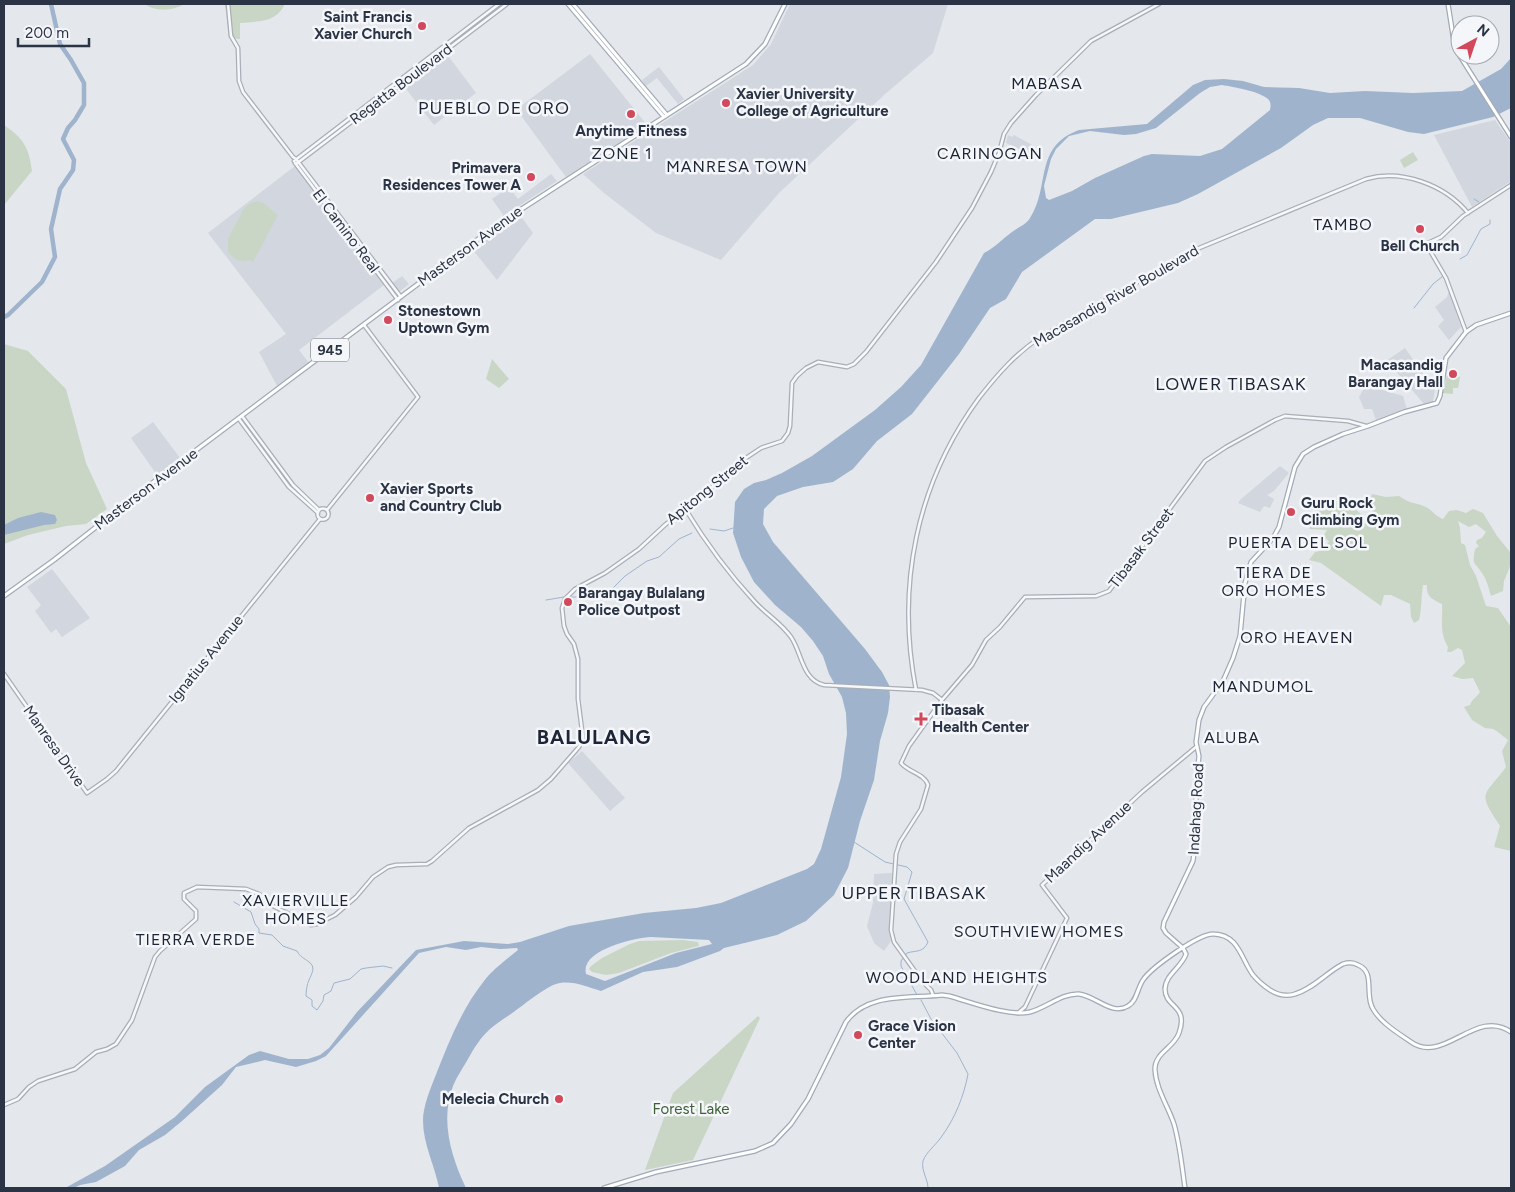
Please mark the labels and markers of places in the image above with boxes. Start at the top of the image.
place label: Saint Francis Xavier Church [314,8,412,43]
marker: Saint Francis Xavier Church [416,20,428,32]
place label: Xavier University College of Agriculture [736,85,889,120]
marker: Xavier University College of Agriculture [720,97,732,109]
marker: Anytime Fitness [625,108,637,120]
place label: Anytime Fitness [575,122,687,140]
place label: Primavera Residences Tower A [383,159,521,194]
marker: Primavera Residences Tower A [525,171,537,183]
marker: Bell Church [1414,223,1426,235]
place label: Bell Church [1381,237,1459,255]
place label: Stonestown Uptown Gym [398,302,489,337]
marker: Stonestown Uptown Gym [382,314,394,326]
place label: Macasandig Barangay Hall [1348,356,1443,391]
marker: Macasandig Barangay Hall [1447,368,1459,380]
place label: Xavier Sports and Country Club [380,480,502,515]
marker: Xavier Sports and Country Club [364,492,376,504]
place label: Guru Rock Climbing Gym [1301,494,1399,529]
marker: Guru Rock Climbing Gym [1285,506,1297,518]
place label: Barangay Bulalang Police Outpost [578,584,705,619]
marker: Barangay Bulalang Police Outpost [562,596,574,608]
place label: Tibasak Health Center [932,701,1029,736]
marker: Tibasak Health Center [914,712,928,726]
place label: Grace Vision Center [868,1017,956,1052]
marker: Grace Vision Center [852,1029,864,1041]
place label: Melecia Church [442,1090,549,1108]
marker: Melecia Church [553,1093,565,1105]

